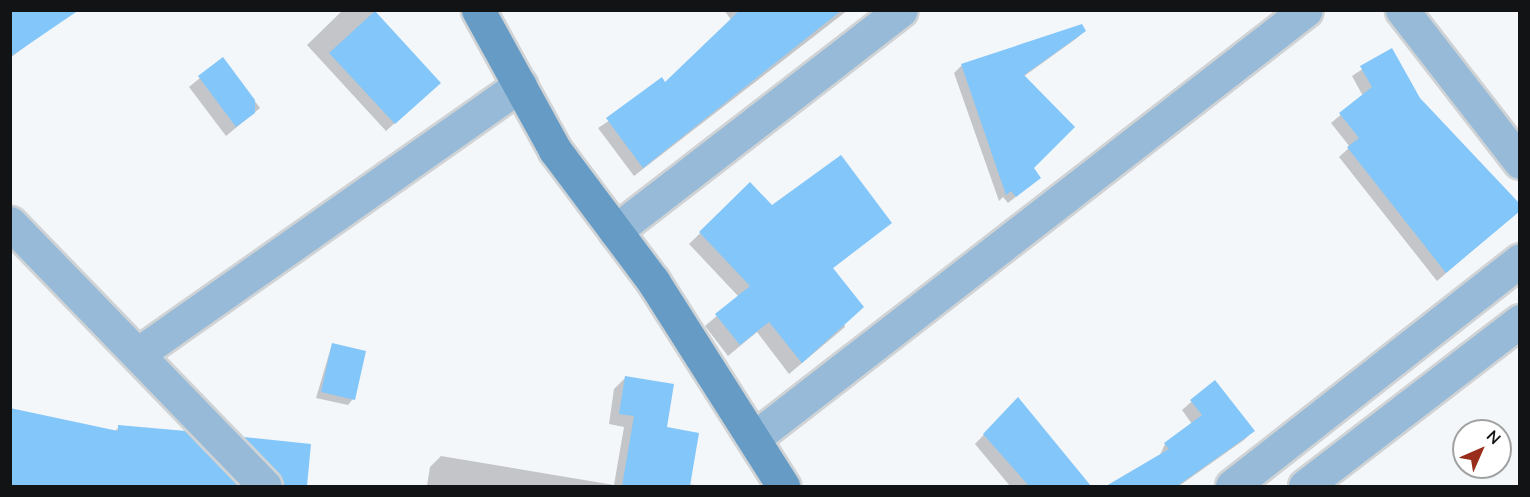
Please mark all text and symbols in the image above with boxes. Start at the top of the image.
north arrow [1452,419,1512,479]
text: N [1481,426,1505,450]

